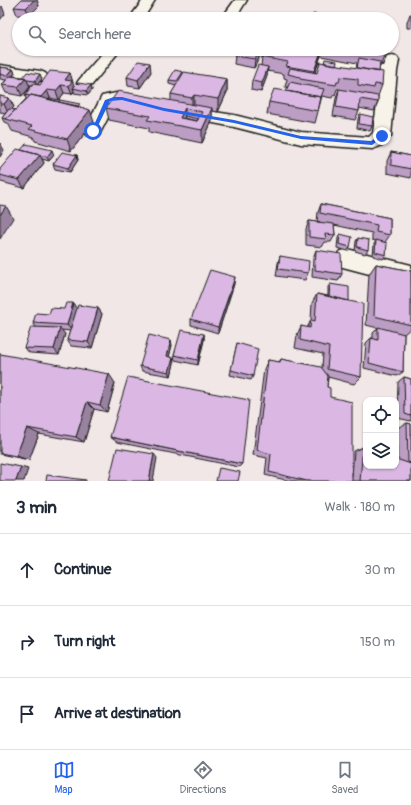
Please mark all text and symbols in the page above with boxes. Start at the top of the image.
search box [12,12,399,56]
icon: search [26,23,48,45]
text: Search here [58,25,131,44]
route start [84,122,102,140]
route end [373,127,391,145]
map controls [363,397,399,469]
button: locate [363,397,399,433]
button: layers [363,433,399,469]
text: 3 min [16,497,57,518]
text: Walk · 180 m [325,499,395,515]
icon: ahead [16,559,38,581]
text: Continue [54,560,112,579]
text: 30 m [365,562,395,578]
icon: right [16,631,38,653]
text: Turn right [54,632,115,651]
text: 150 m [360,634,395,650]
icon: arrive [16,703,38,725]
text: Arrive at destination [54,704,181,723]
tab: Map [53,759,75,796]
tab: Directions [180,759,226,796]
tab: Saved [331,759,358,796]

